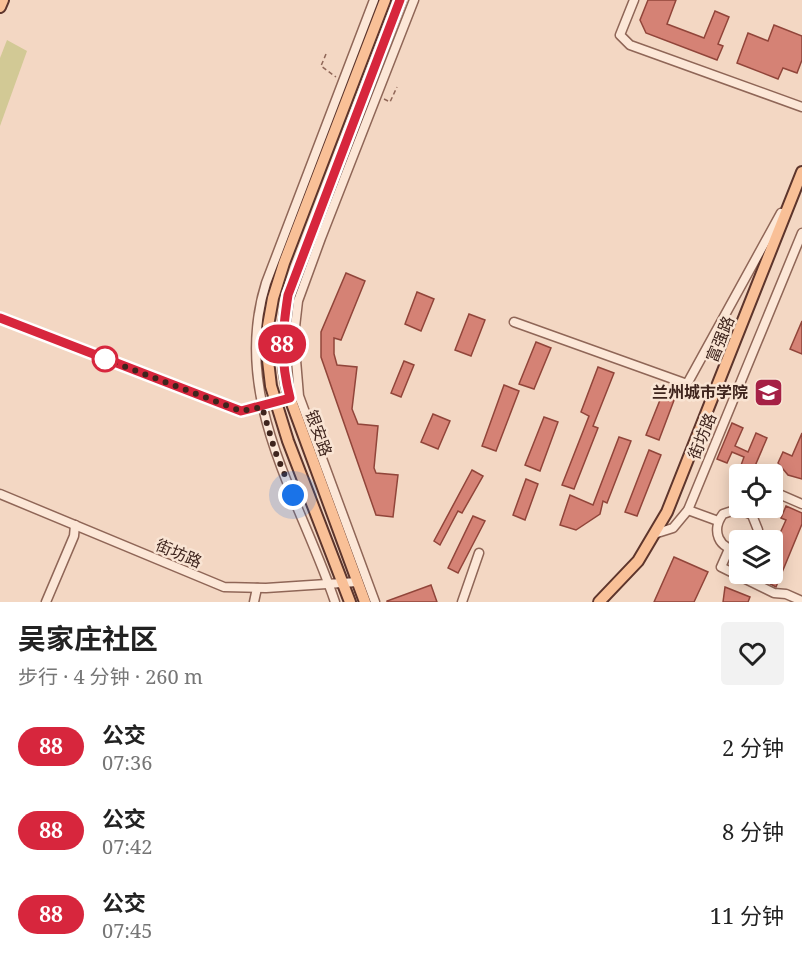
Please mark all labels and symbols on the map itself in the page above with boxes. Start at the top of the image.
street label: 富强路 [701,313,739,365]
line badge: 88 [255,324,309,364]
unlabelled marker [92,346,118,372]
school or university icon: 兰州城市学院 [753,376,785,408]
place label: 兰州城市学院 [652,381,748,403]
street label: 银安路 [300,407,338,459]
street label: 街坊路 [683,410,721,462]
your location [278,480,308,510]
street label: 街坊路 [153,533,205,573]

